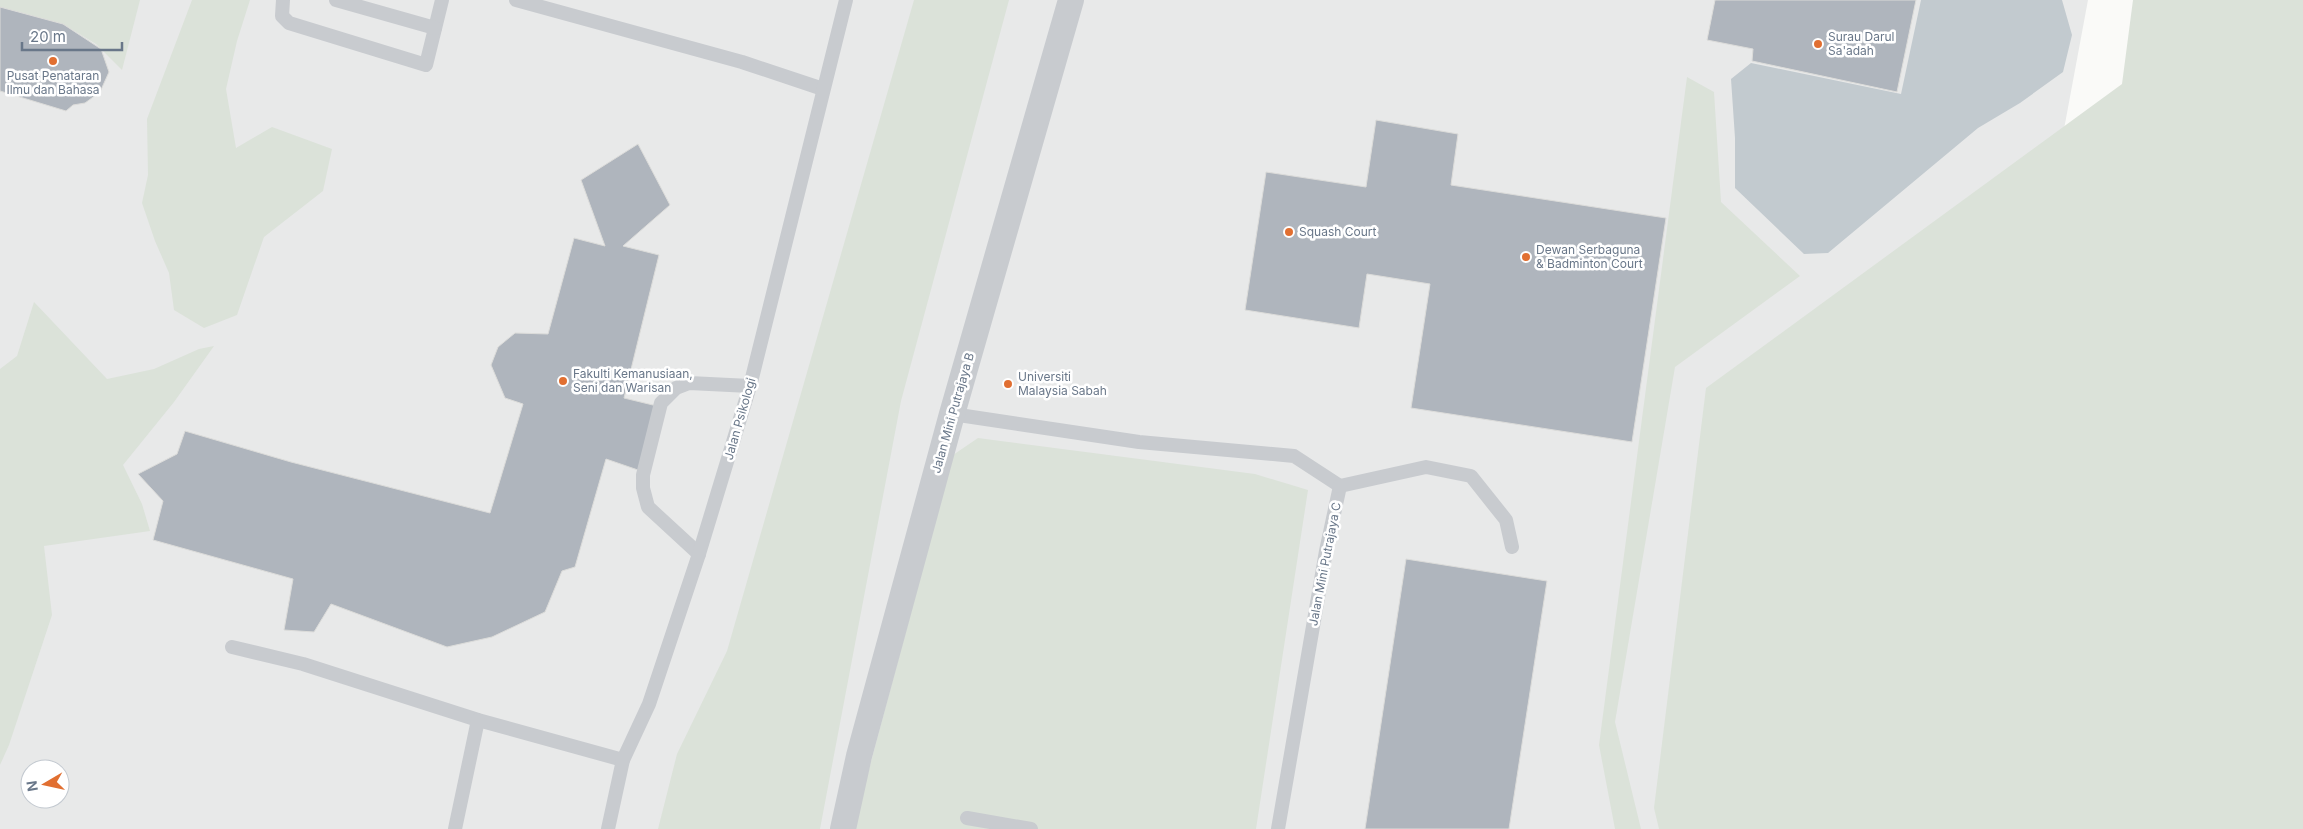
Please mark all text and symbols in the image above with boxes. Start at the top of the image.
scale bar [22,20,122,52]
text: 20 m [30,27,66,46]
place label: Surau Darul Sa'adah [1828,29,1894,58]
marker: Surau Darul Sa'adah [1812,38,1824,50]
marker: Pusat Penataran Ilmu dan Bahasa [47,55,59,67]
place label: Pusat Penataran Ilmu dan Bahasa [6,68,100,97]
place label: Squash Court [1299,224,1376,239]
marker: Squash Court [1283,226,1295,238]
place label: Dewan Serbaguna & Badminton Court [1536,242,1643,271]
marker: Dewan Serbaguna & Badminton Court [1520,251,1532,263]
street label: Jalan Mini Putrajaya B [928,351,977,475]
place label: Fakulti Kemanusiaan, Seni dan Warisan [573,366,693,395]
place label: Universiti Malaysia Sabah [1018,369,1107,398]
marker: Fakulti Kemanusiaan, Seni dan Warisan [557,375,569,387]
street label: Jalan Psikologi [721,376,758,462]
marker: Universiti Malaysia Sabah [1002,378,1014,390]
street label: Jalan Mini Putrajaya C [1305,501,1344,627]
north arrow [20,759,70,809]
text: N [22,780,41,793]

